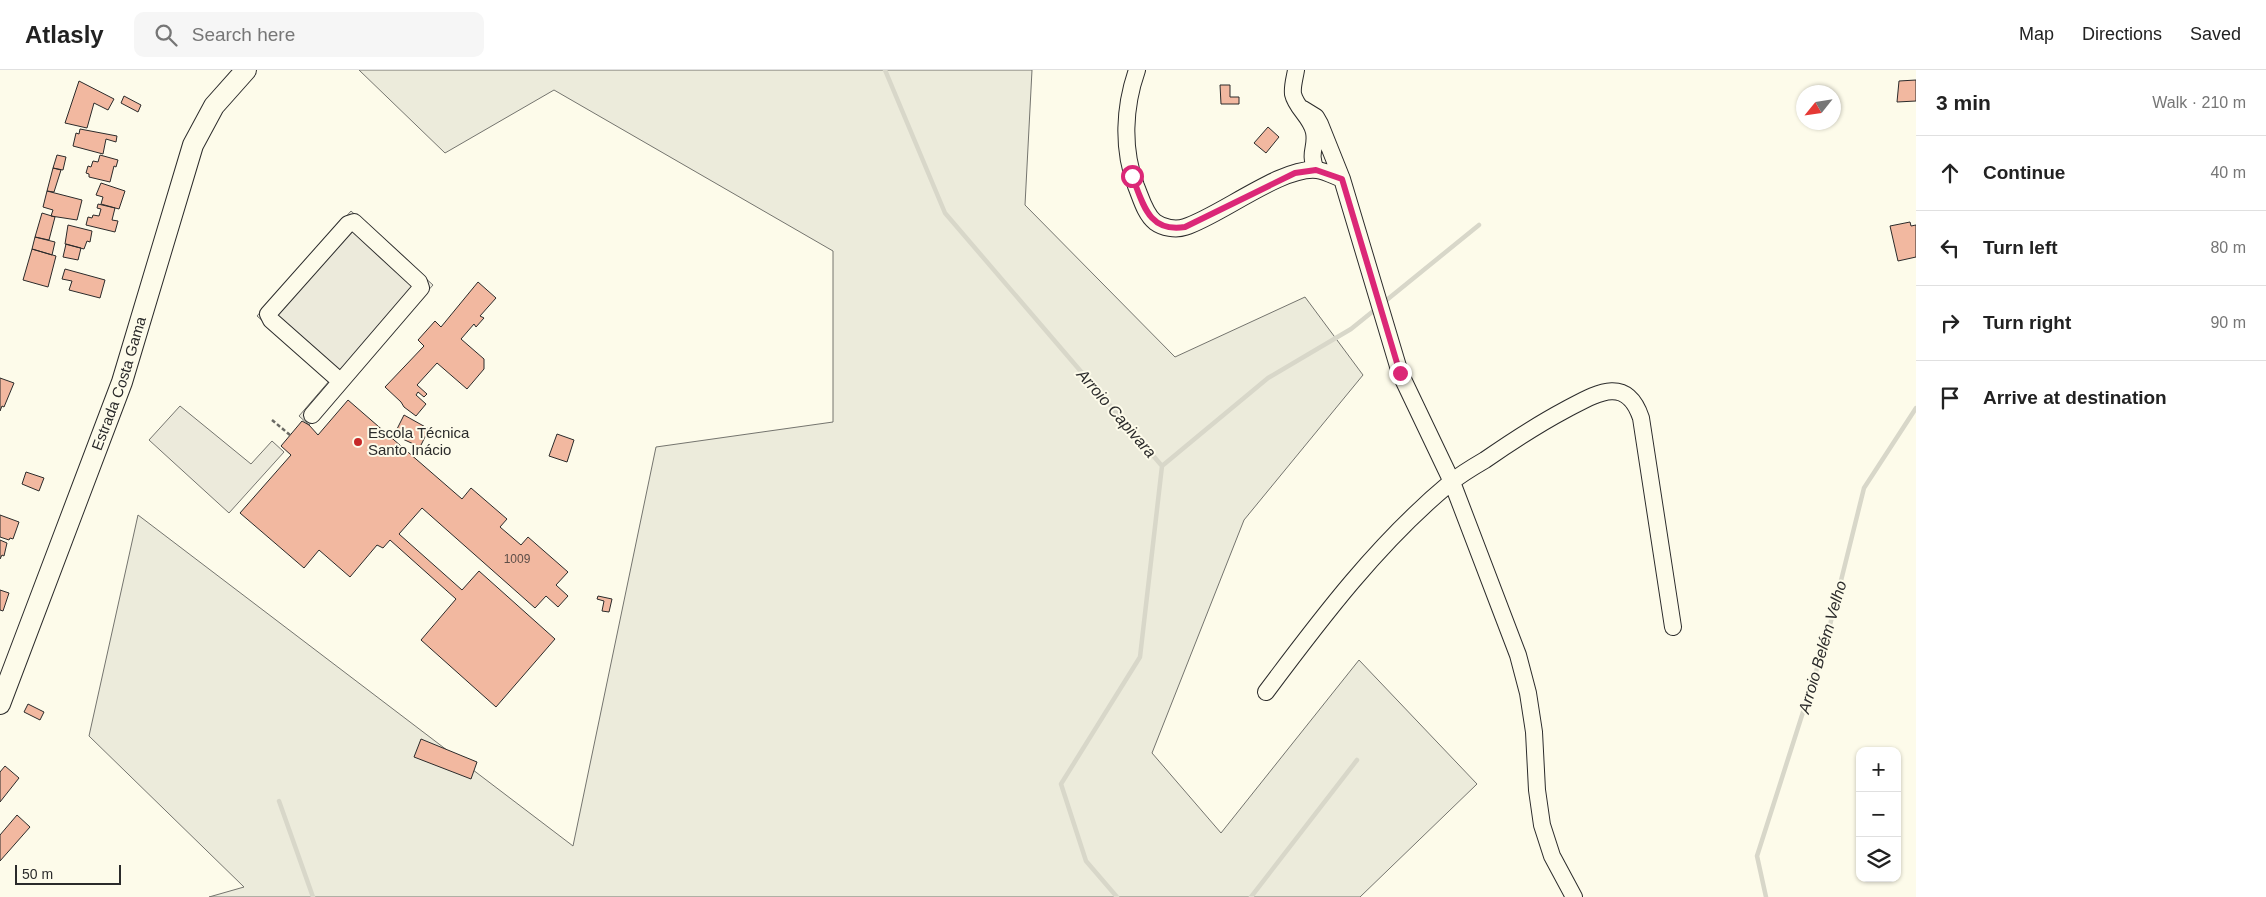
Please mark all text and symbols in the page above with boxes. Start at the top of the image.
search box [134,12,484,57]
text: Atlasly [25,21,104,48]
icon: search [152,21,180,49]
text: Search here [192,24,295,45]
text: Map [2019,24,2054,44]
text: Directions [2082,24,2162,44]
text: Saved [2190,24,2241,44]
north arrow [1796,85,1841,130]
text: 3 min [1936,91,1991,114]
text: Walk · 210 m [2152,94,2246,111]
icon: ahead [1936,159,1964,187]
text: Continue [1983,162,2065,183]
text: 40 m [2210,164,2246,181]
route start [1121,165,1144,188]
icon: left [1936,234,1964,262]
text: Turn left [1983,237,2058,258]
text: 80 m [2210,239,2246,256]
icon: right [1936,309,1964,337]
text: Turn right [1983,312,2071,333]
street label: Estrada Costa Gama [88,314,149,453]
text: 90 m [2210,314,2246,331]
route end [1389,362,1412,385]
water label: Arroio Capivara [1073,365,1160,461]
icon: arrive [1936,384,1964,412]
text: Arrive at destination [1983,387,2167,408]
place label: Escola Técnica Santo Inácio [368,424,470,458]
marker: Escola Técnica Santo Inácio [352,436,364,448]
house number: 1009 [504,552,531,566]
water label: Arroio Belém Velho [1795,579,1850,716]
map controls [1856,747,1901,882]
button: + [1856,747,1901,792]
button: − [1856,792,1901,837]
button: layers [1856,837,1901,882]
scale bar [15,862,121,885]
text: 50 m [22,866,53,882]

